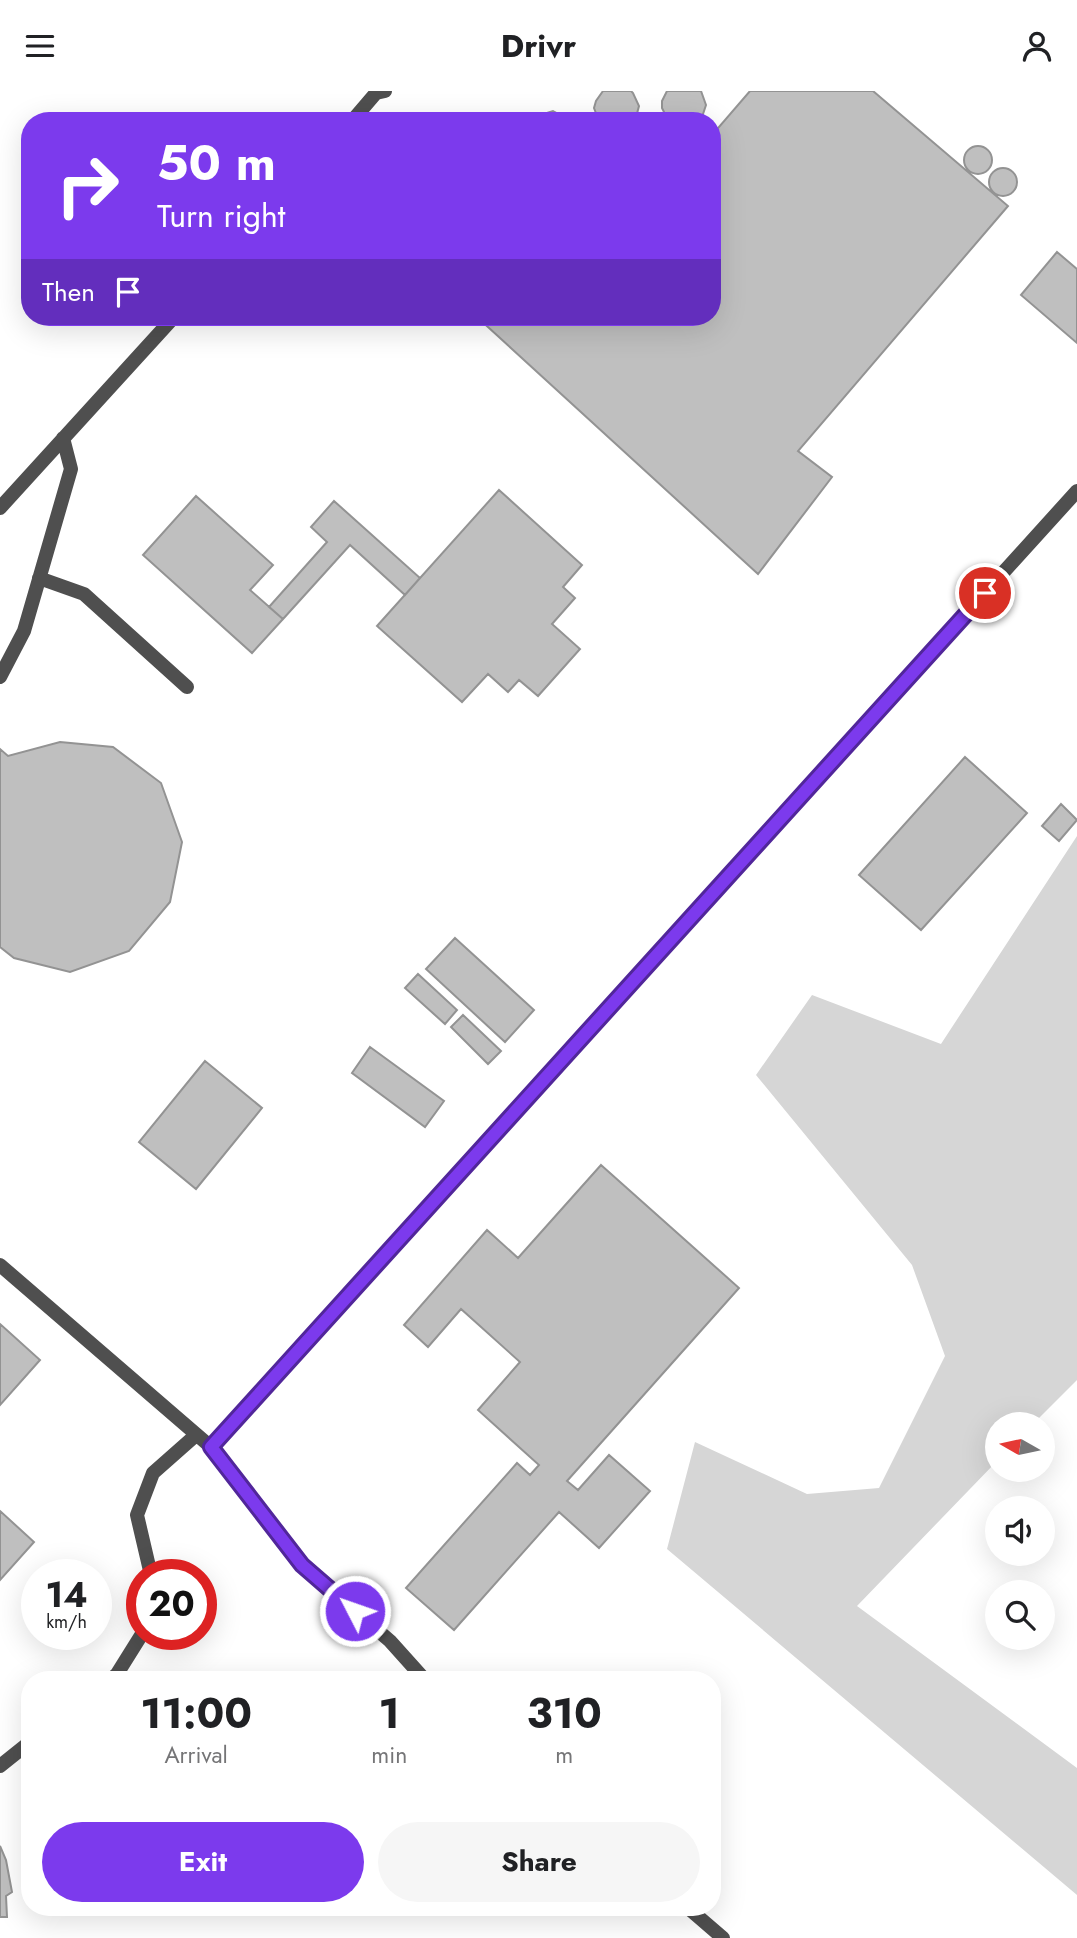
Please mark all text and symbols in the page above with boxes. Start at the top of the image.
text: Drivr [501,23,576,69]
icon: menu [21,27,59,65]
icon: person [1018,27,1056,65]
text: 50 m [157,128,276,198]
icon: right [42,140,133,231]
text: Turn right [157,193,286,239]
text: Then [42,273,95,311]
icon: arrive [109,273,147,311]
pin [955,563,1015,623]
icon: arrive [966,574,1004,612]
north arrow [985,1412,1055,1482]
map controls [985,1412,1055,1650]
button: sound [985,1496,1055,1566]
speed limit sign: 20 [126,1559,217,1650]
text: 14 [45,1570,88,1620]
position arrow [318,1574,392,1648]
button: search [985,1580,1055,1650]
text: km/h [46,1609,87,1635]
text: 11:00 [140,1683,252,1744]
text: 1 [379,1683,400,1744]
text: 310 [527,1683,602,1744]
text: Arrival [164,1738,228,1772]
text: min [371,1738,407,1772]
text: m [555,1738,573,1772]
button: Exit [42,1822,364,1902]
button: Share [378,1822,700,1902]

